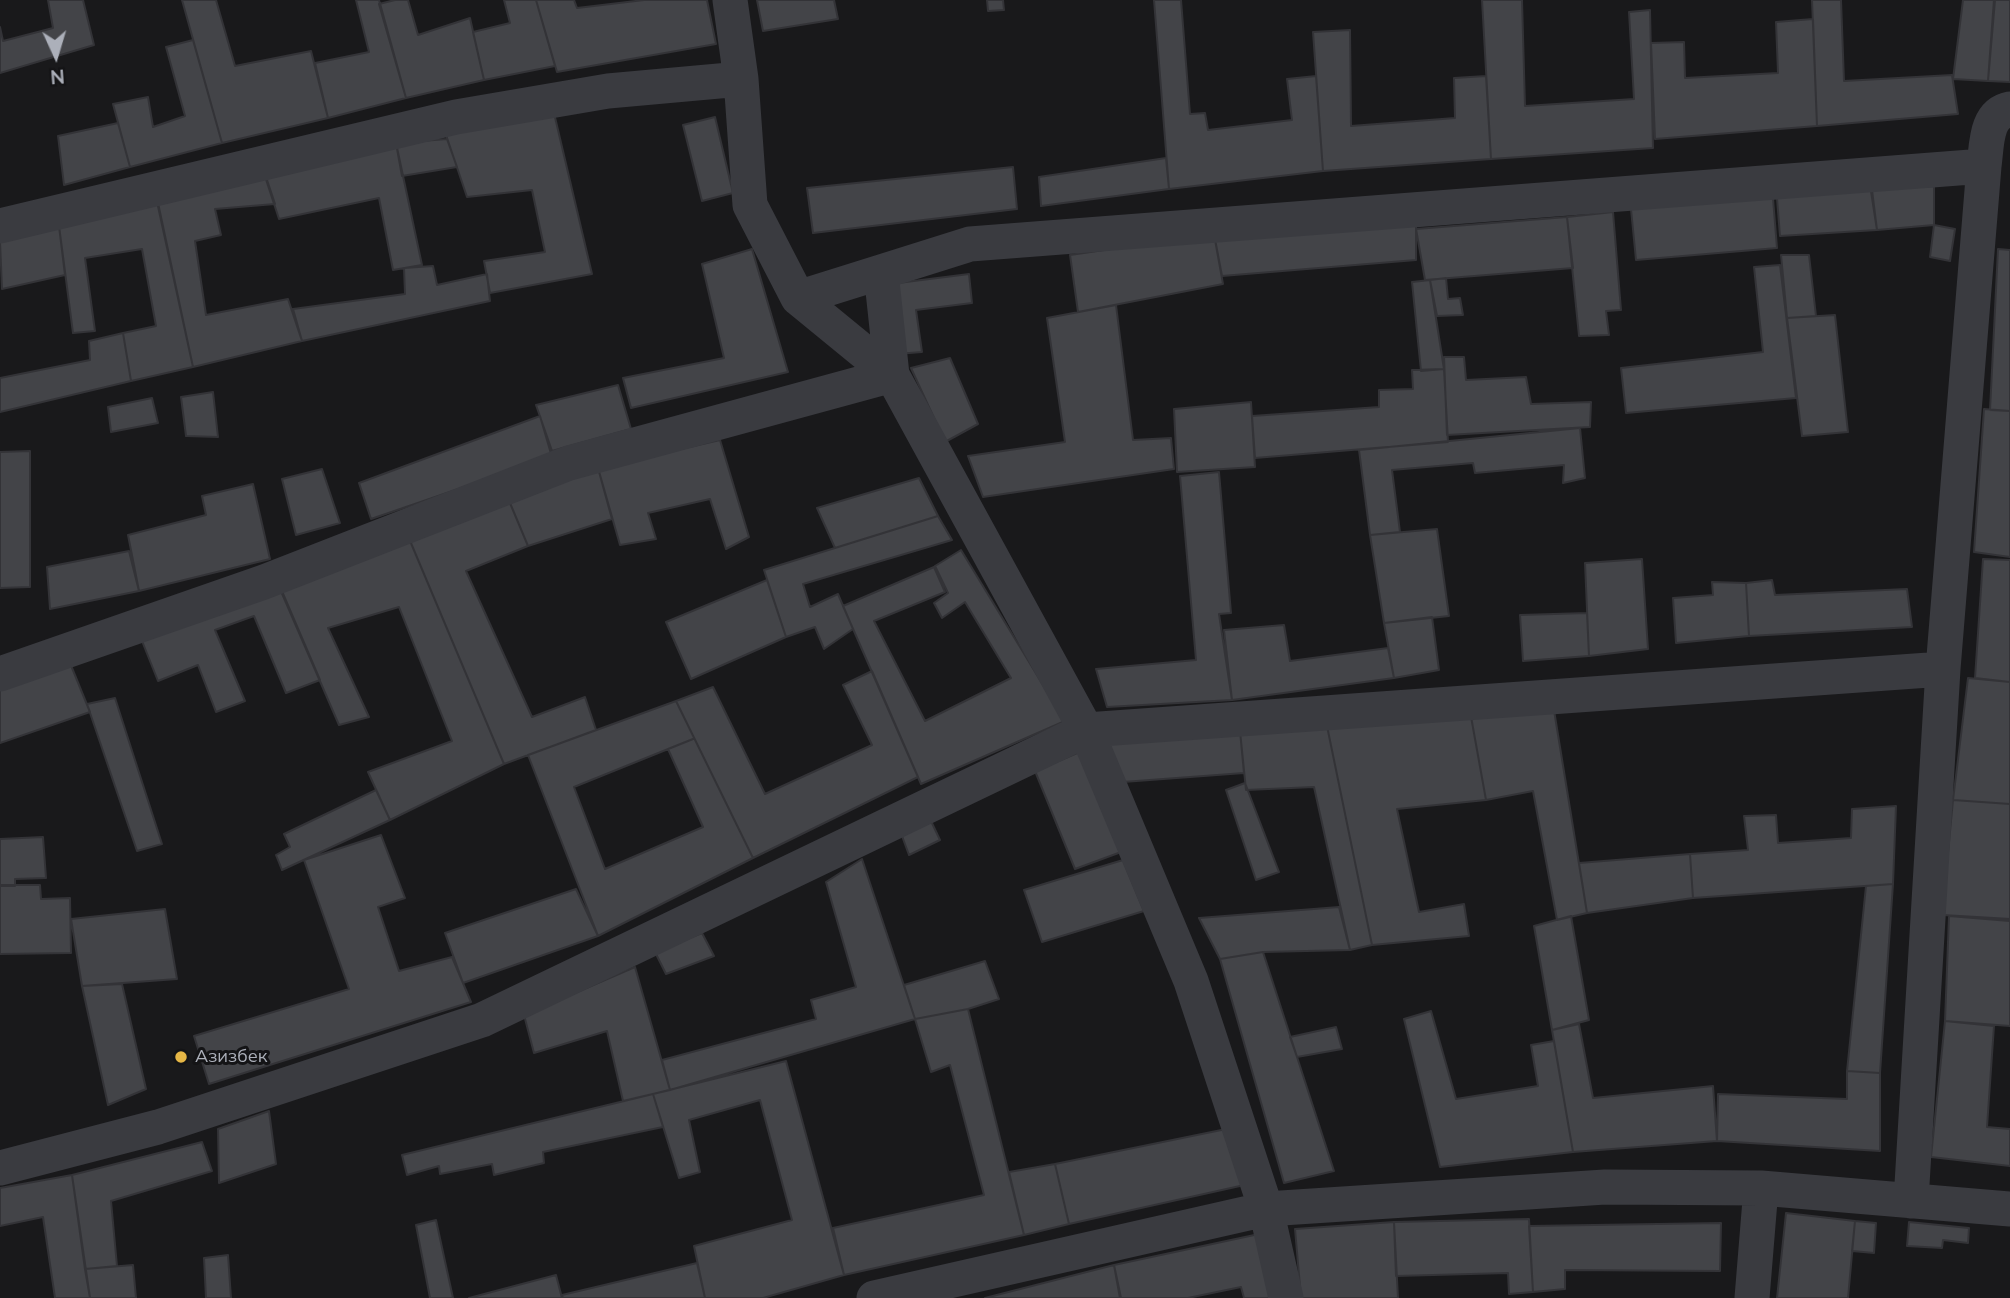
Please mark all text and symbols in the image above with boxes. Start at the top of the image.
north arrow [21,21,91,91]
text: N [49,64,65,89]
place label: Азизбек [195,1046,267,1068]
marker: Азизбек [173,1049,189,1065]

